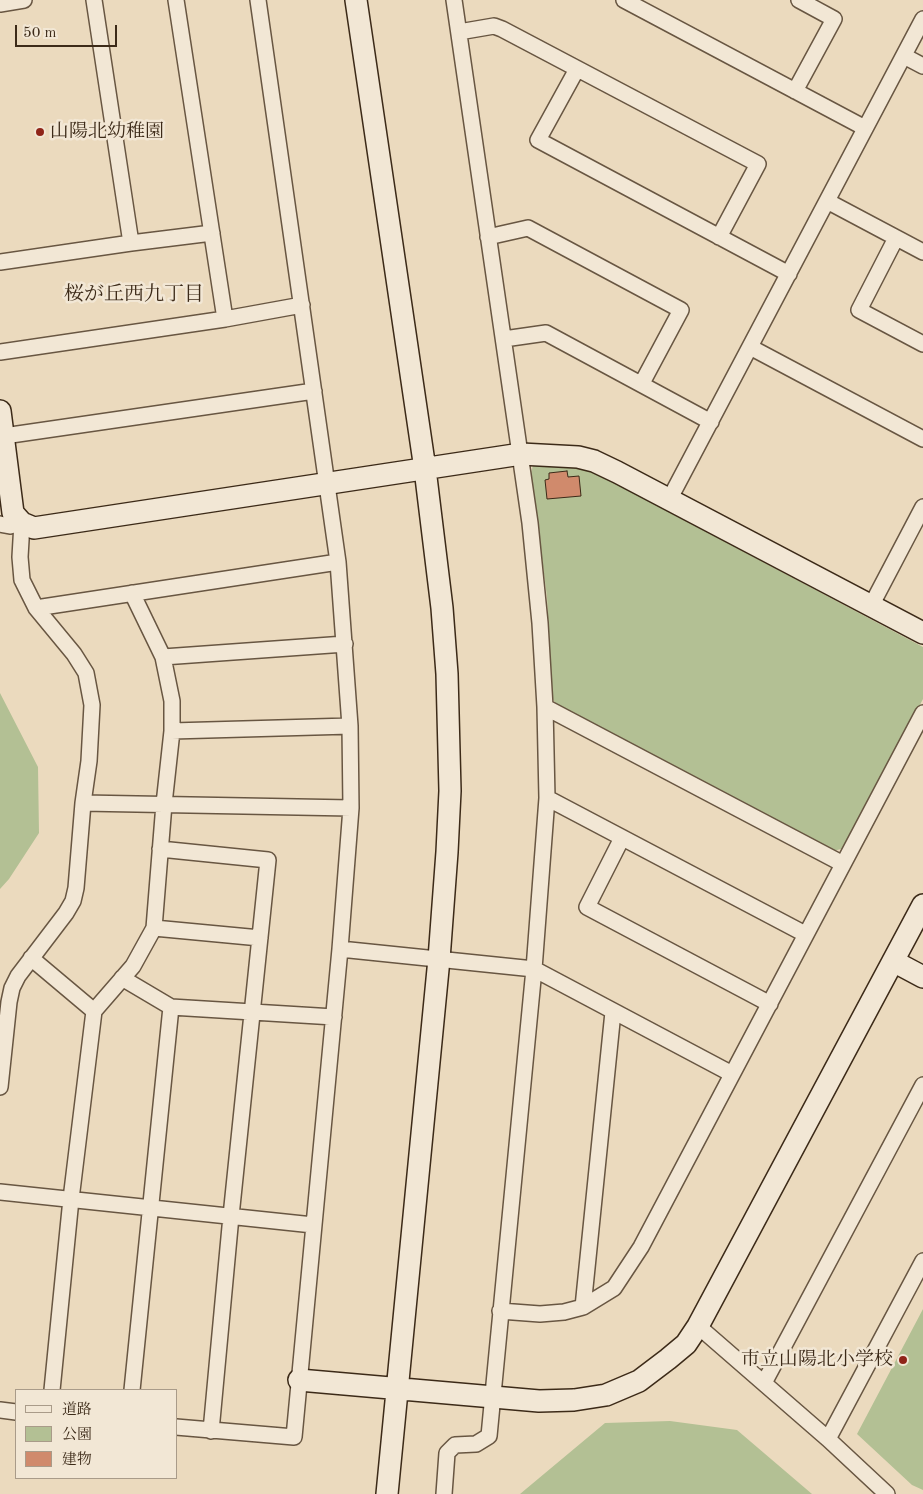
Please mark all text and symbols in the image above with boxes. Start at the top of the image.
scale bar [18,15,120,47]
text: 50 m [23,26,57,41]
place label: 山陽北幼稚園 [50,121,164,143]
marker: 山陽北幼稚園 [34,126,46,138]
district label: 桜が丘西九丁目 [64,283,204,307]
place label: 市立山陽北小学校 [741,1349,893,1371]
marker: 市立山陽北小学校 [897,1354,909,1366]
legend [15,1389,178,1479]
text: 道路 [62,1403,92,1418]
text: 公園 [62,1428,92,1443]
text: 建物 [62,1453,92,1468]

